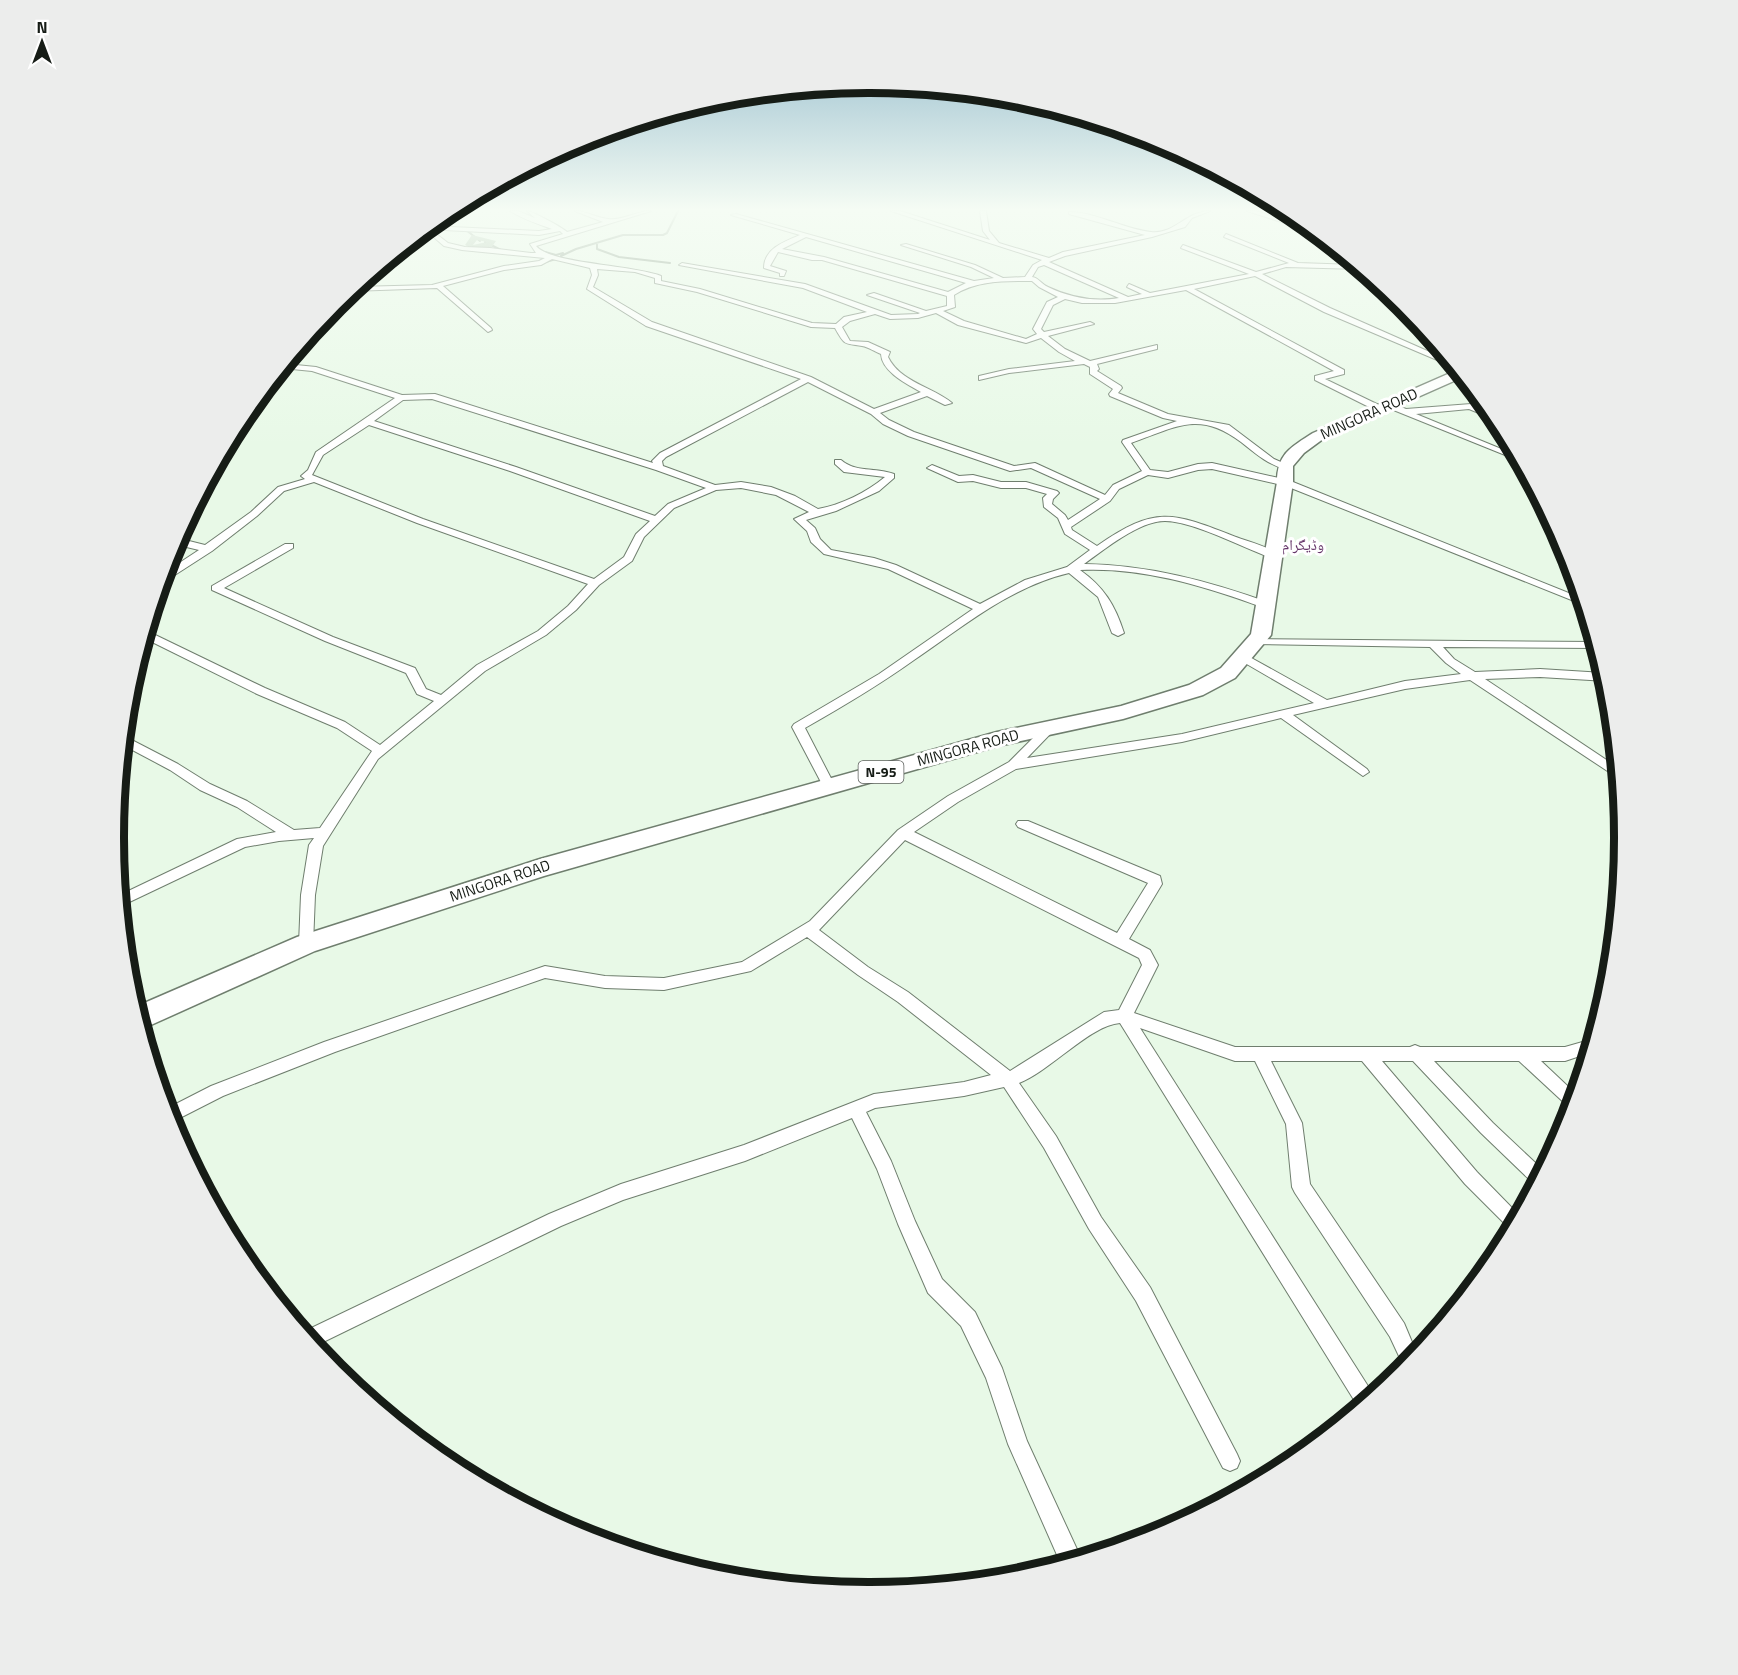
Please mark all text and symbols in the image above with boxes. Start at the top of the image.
north arrow [12,12,72,72]
text: N [36,15,48,39]
street label: MINGORA ROAD [1316,382,1421,445]
district label: وڈیگرام [1282,533,1324,556]
street label: MINGORA ROAD [914,723,1021,772]
road number: N-95 [858,761,904,783]
street label: MINGORA ROAD [447,853,553,908]

